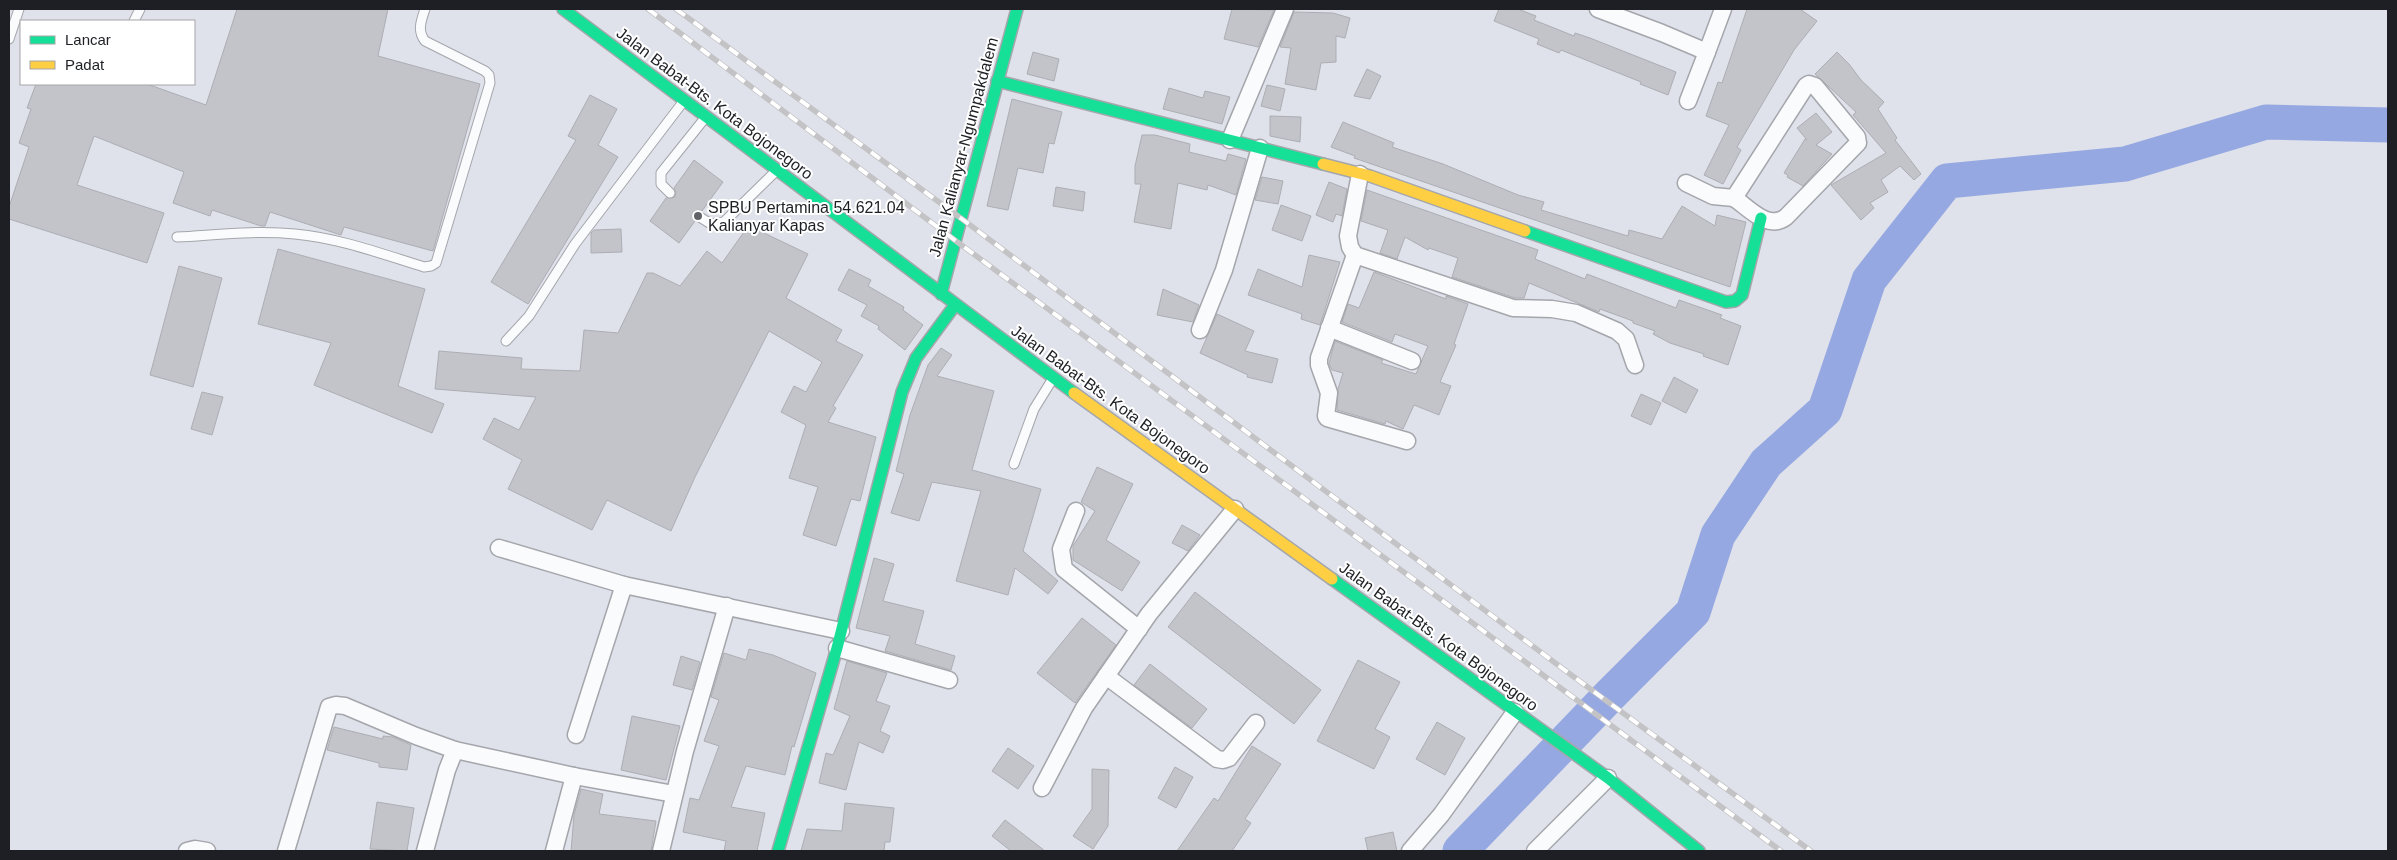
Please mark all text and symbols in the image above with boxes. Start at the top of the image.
legend [20,20,195,85]
street label: Jalan Babat-Bts. Kota Bojonegoro [613,24,816,183]
text: Lancar [65,31,111,48]
street label: Jalan Kalianyar-Ngumpakdalem [926,35,1001,259]
text: Padat [65,56,105,73]
place label: SPBU Pertamina 54.621.04 Kalianyar Kapas [708,199,905,234]
marker: SPBU Pertamina 54.621.04 Kalianyar Kapas [692,210,704,222]
street label: Jalan Babat-Bts. Kota Bojonegoro [1008,322,1213,477]
street label: Jalan Babat-Bts. Kota Bojonegoro [1336,559,1541,714]

